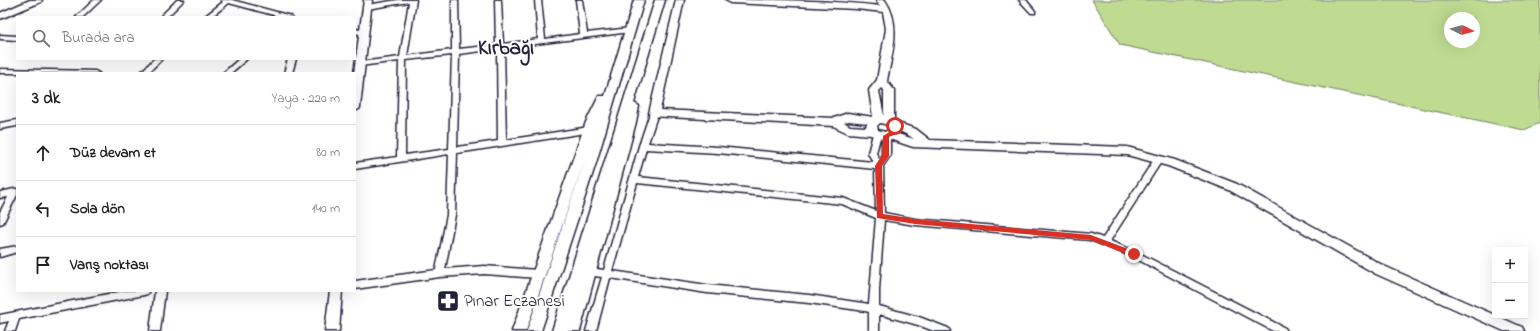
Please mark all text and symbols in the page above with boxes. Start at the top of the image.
north arrow [1444,12,1480,48]
search box [16,16,356,60]
icon: search [30,27,52,49]
text: Burada ara [62,27,135,49]
district label: Kırbağı [478,34,534,66]
text: 3 dk [32,86,60,111]
text: Yaya · 220 m [272,89,340,108]
route start [886,117,904,135]
icon: ahead [32,142,54,164]
text: Düz devam et [70,142,156,164]
text: 80 m [316,143,340,162]
icon: left [32,198,54,220]
text: Sola dön [70,198,125,220]
text: 140 m [312,199,340,218]
route end [1125,245,1143,263]
map controls [1492,247,1528,319]
button: + [1492,247,1528,283]
icon: arrive [32,254,54,276]
text: Varış noktası [70,254,149,276]
button: − [1492,283,1528,319]
pharmacy icon: Pınar Eczanesi [435,288,461,314]
place label: Pınar Eczanesi [464,289,565,314]

